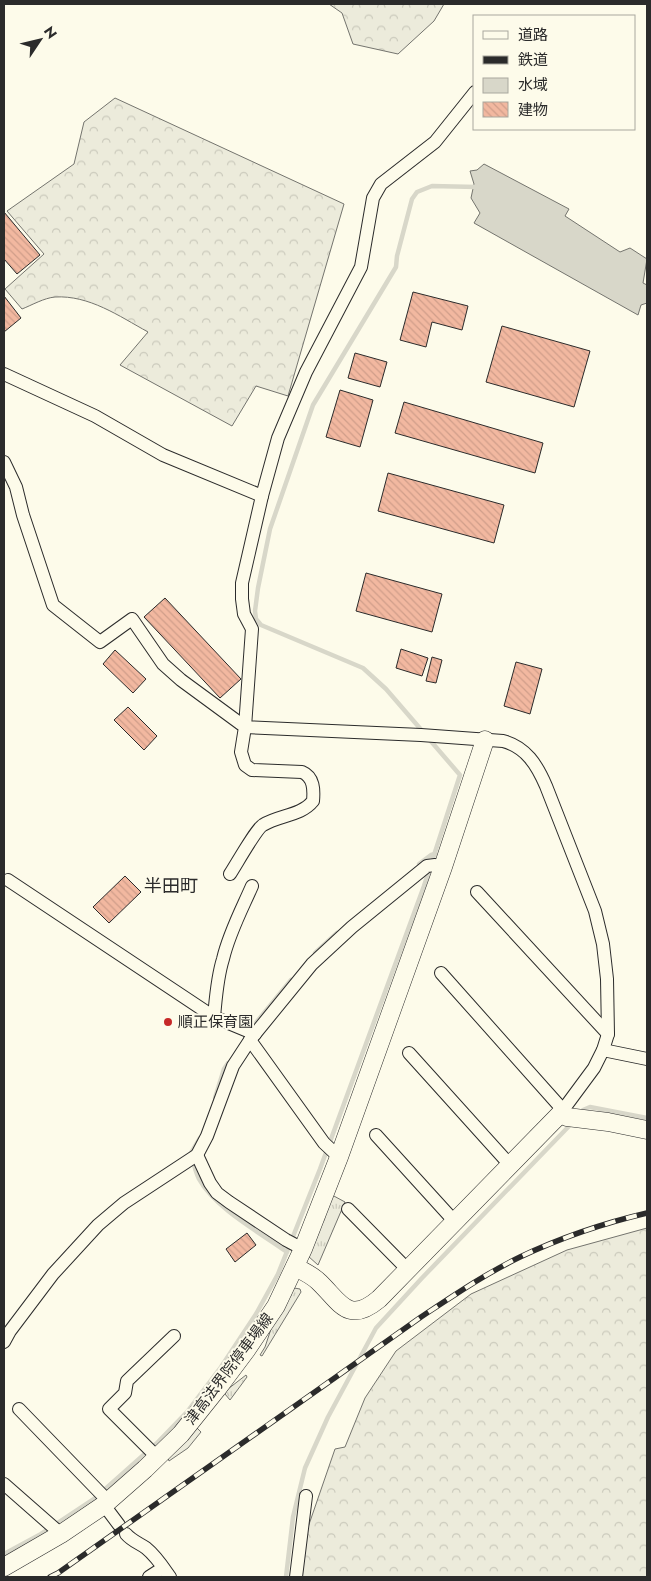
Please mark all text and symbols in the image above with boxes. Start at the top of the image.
north arrow [15,15,65,65]
legend [473,15,636,130]
text: N [39,22,62,43]
text: 道路 [518,24,548,46]
text: 鉄道 [518,49,548,71]
text: 水域 [518,74,548,96]
text: 建物 [518,99,548,121]
district label: 半田町 [144,873,198,899]
place label: 順正保育園 [178,1011,253,1033]
marker: 順正保育園 [162,1016,174,1028]
street label: 津高法界院停車場線 [180,1308,278,1430]

